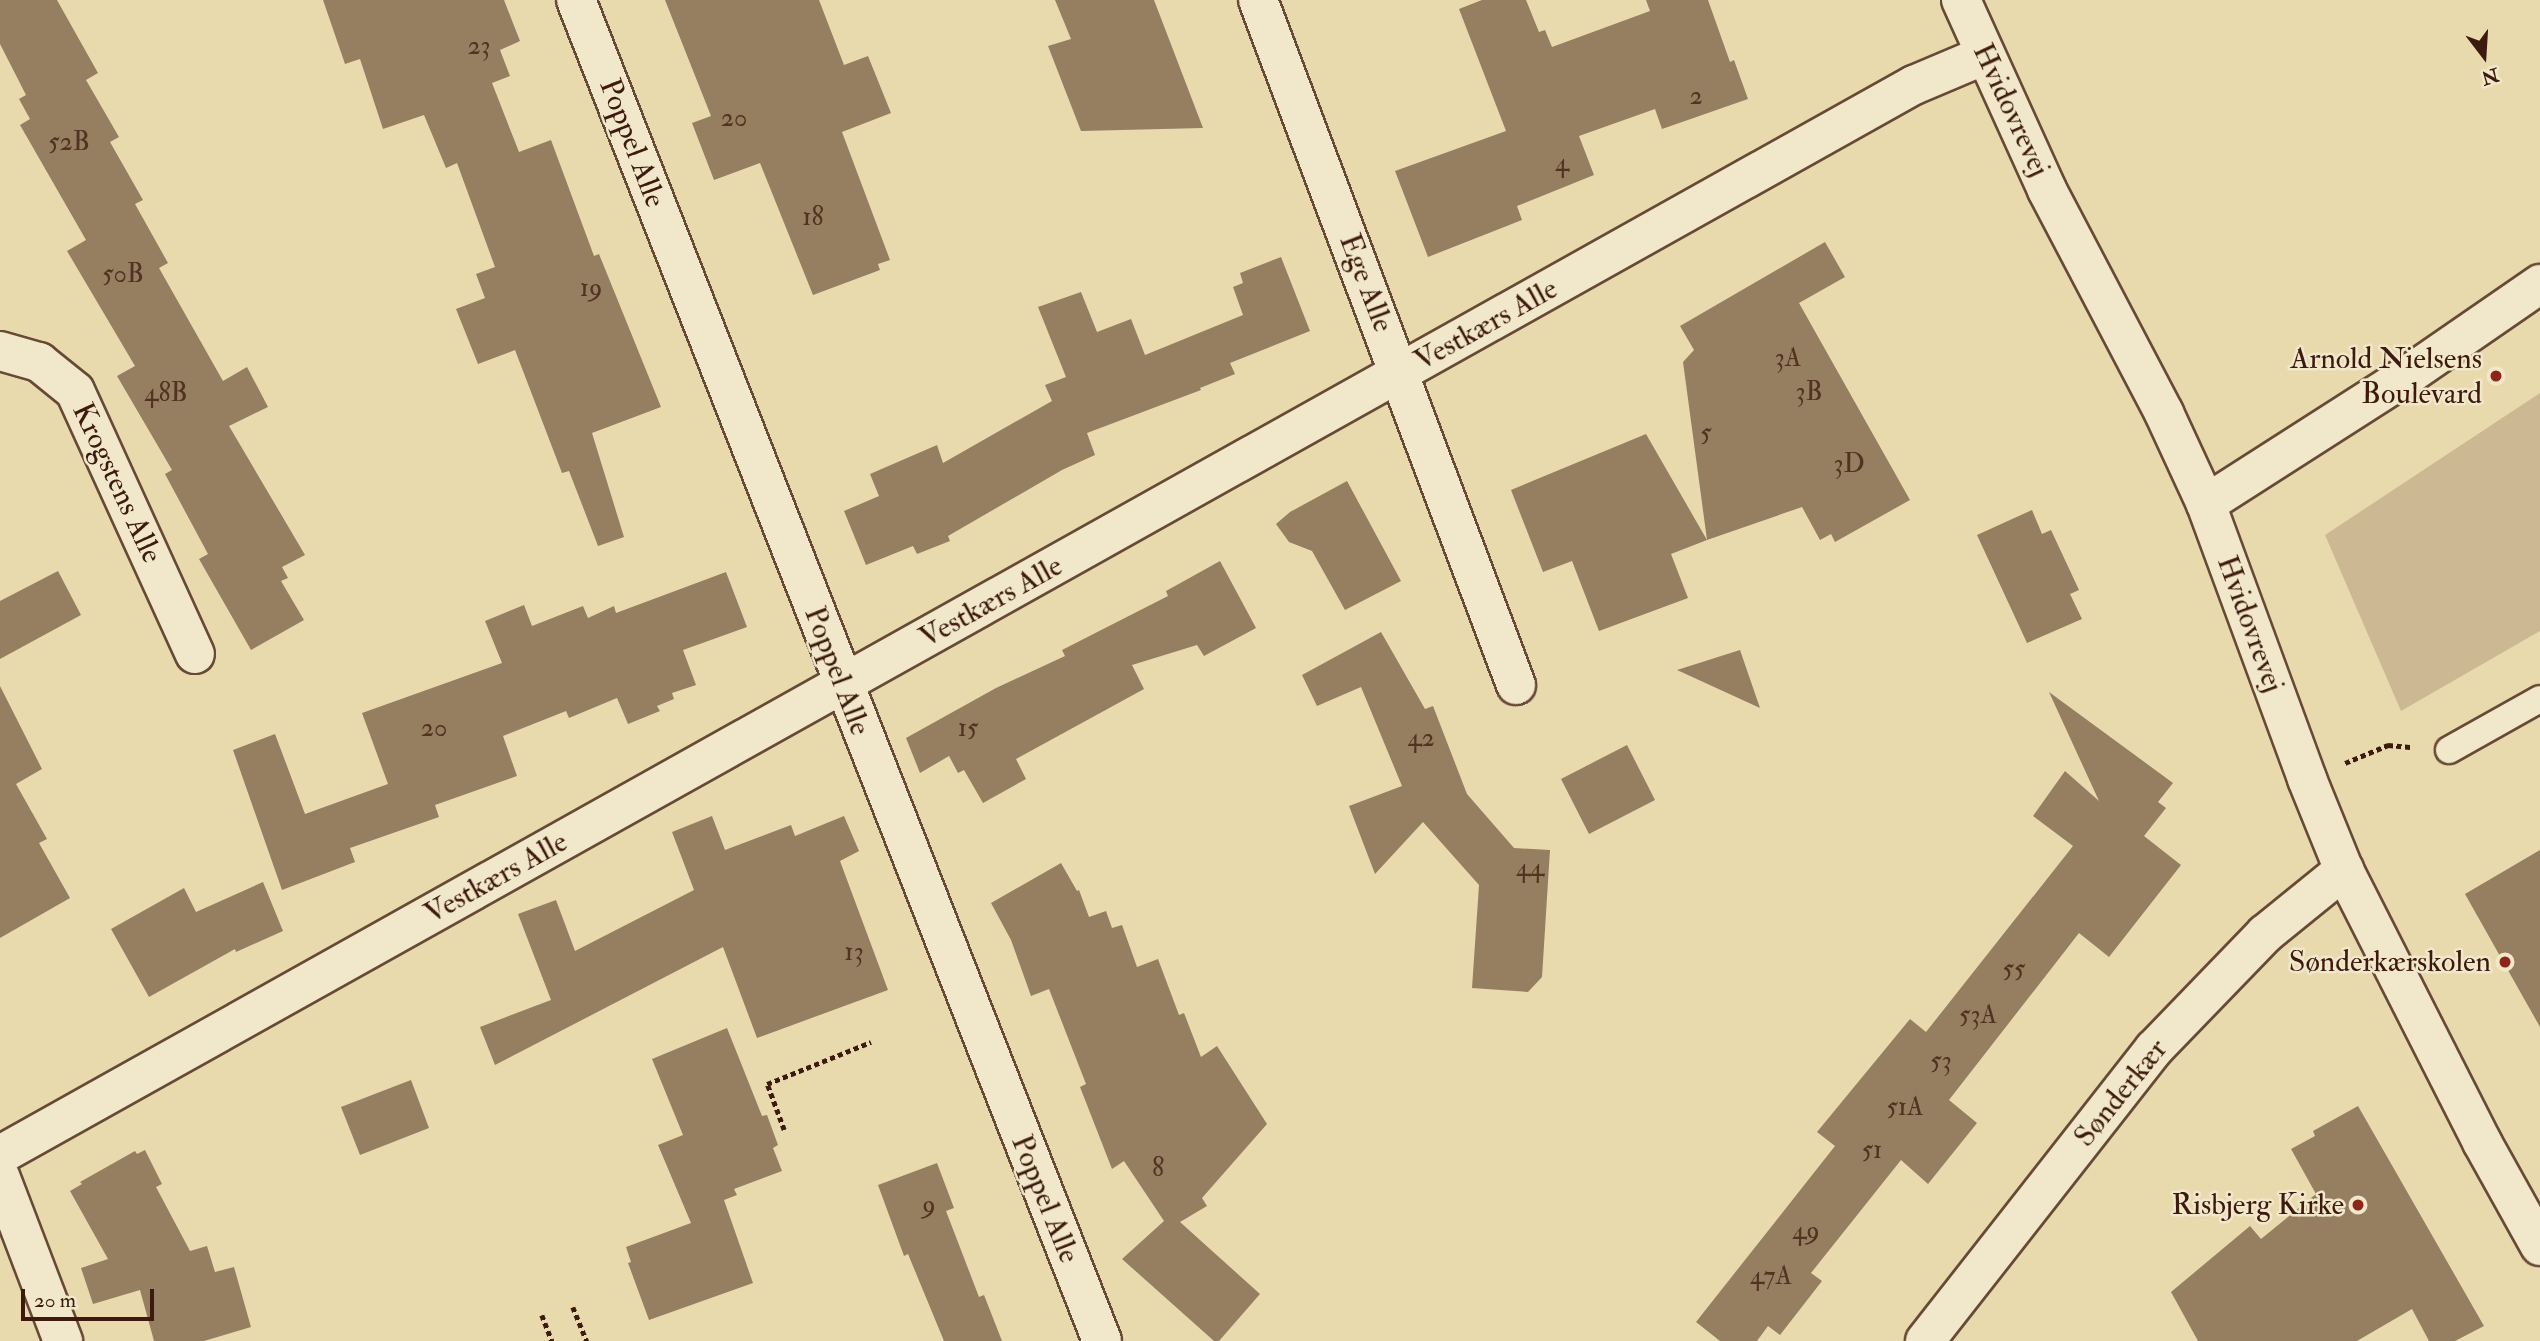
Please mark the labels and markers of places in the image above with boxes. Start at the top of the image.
place label: Arnold Nielsens Boulevard [2290,341,2482,412]
marker: Arnold Nielsens Boulevard [2488,368,2504,384]
place label: Sønderkærskolen [2289,944,2491,980]
marker: Sønderkærskolen [2497,954,2513,970]
place label: Risbjerg Kirke [2171,1187,2344,1223]
marker: Risbjerg Kirke [2350,1197,2366,1213]

